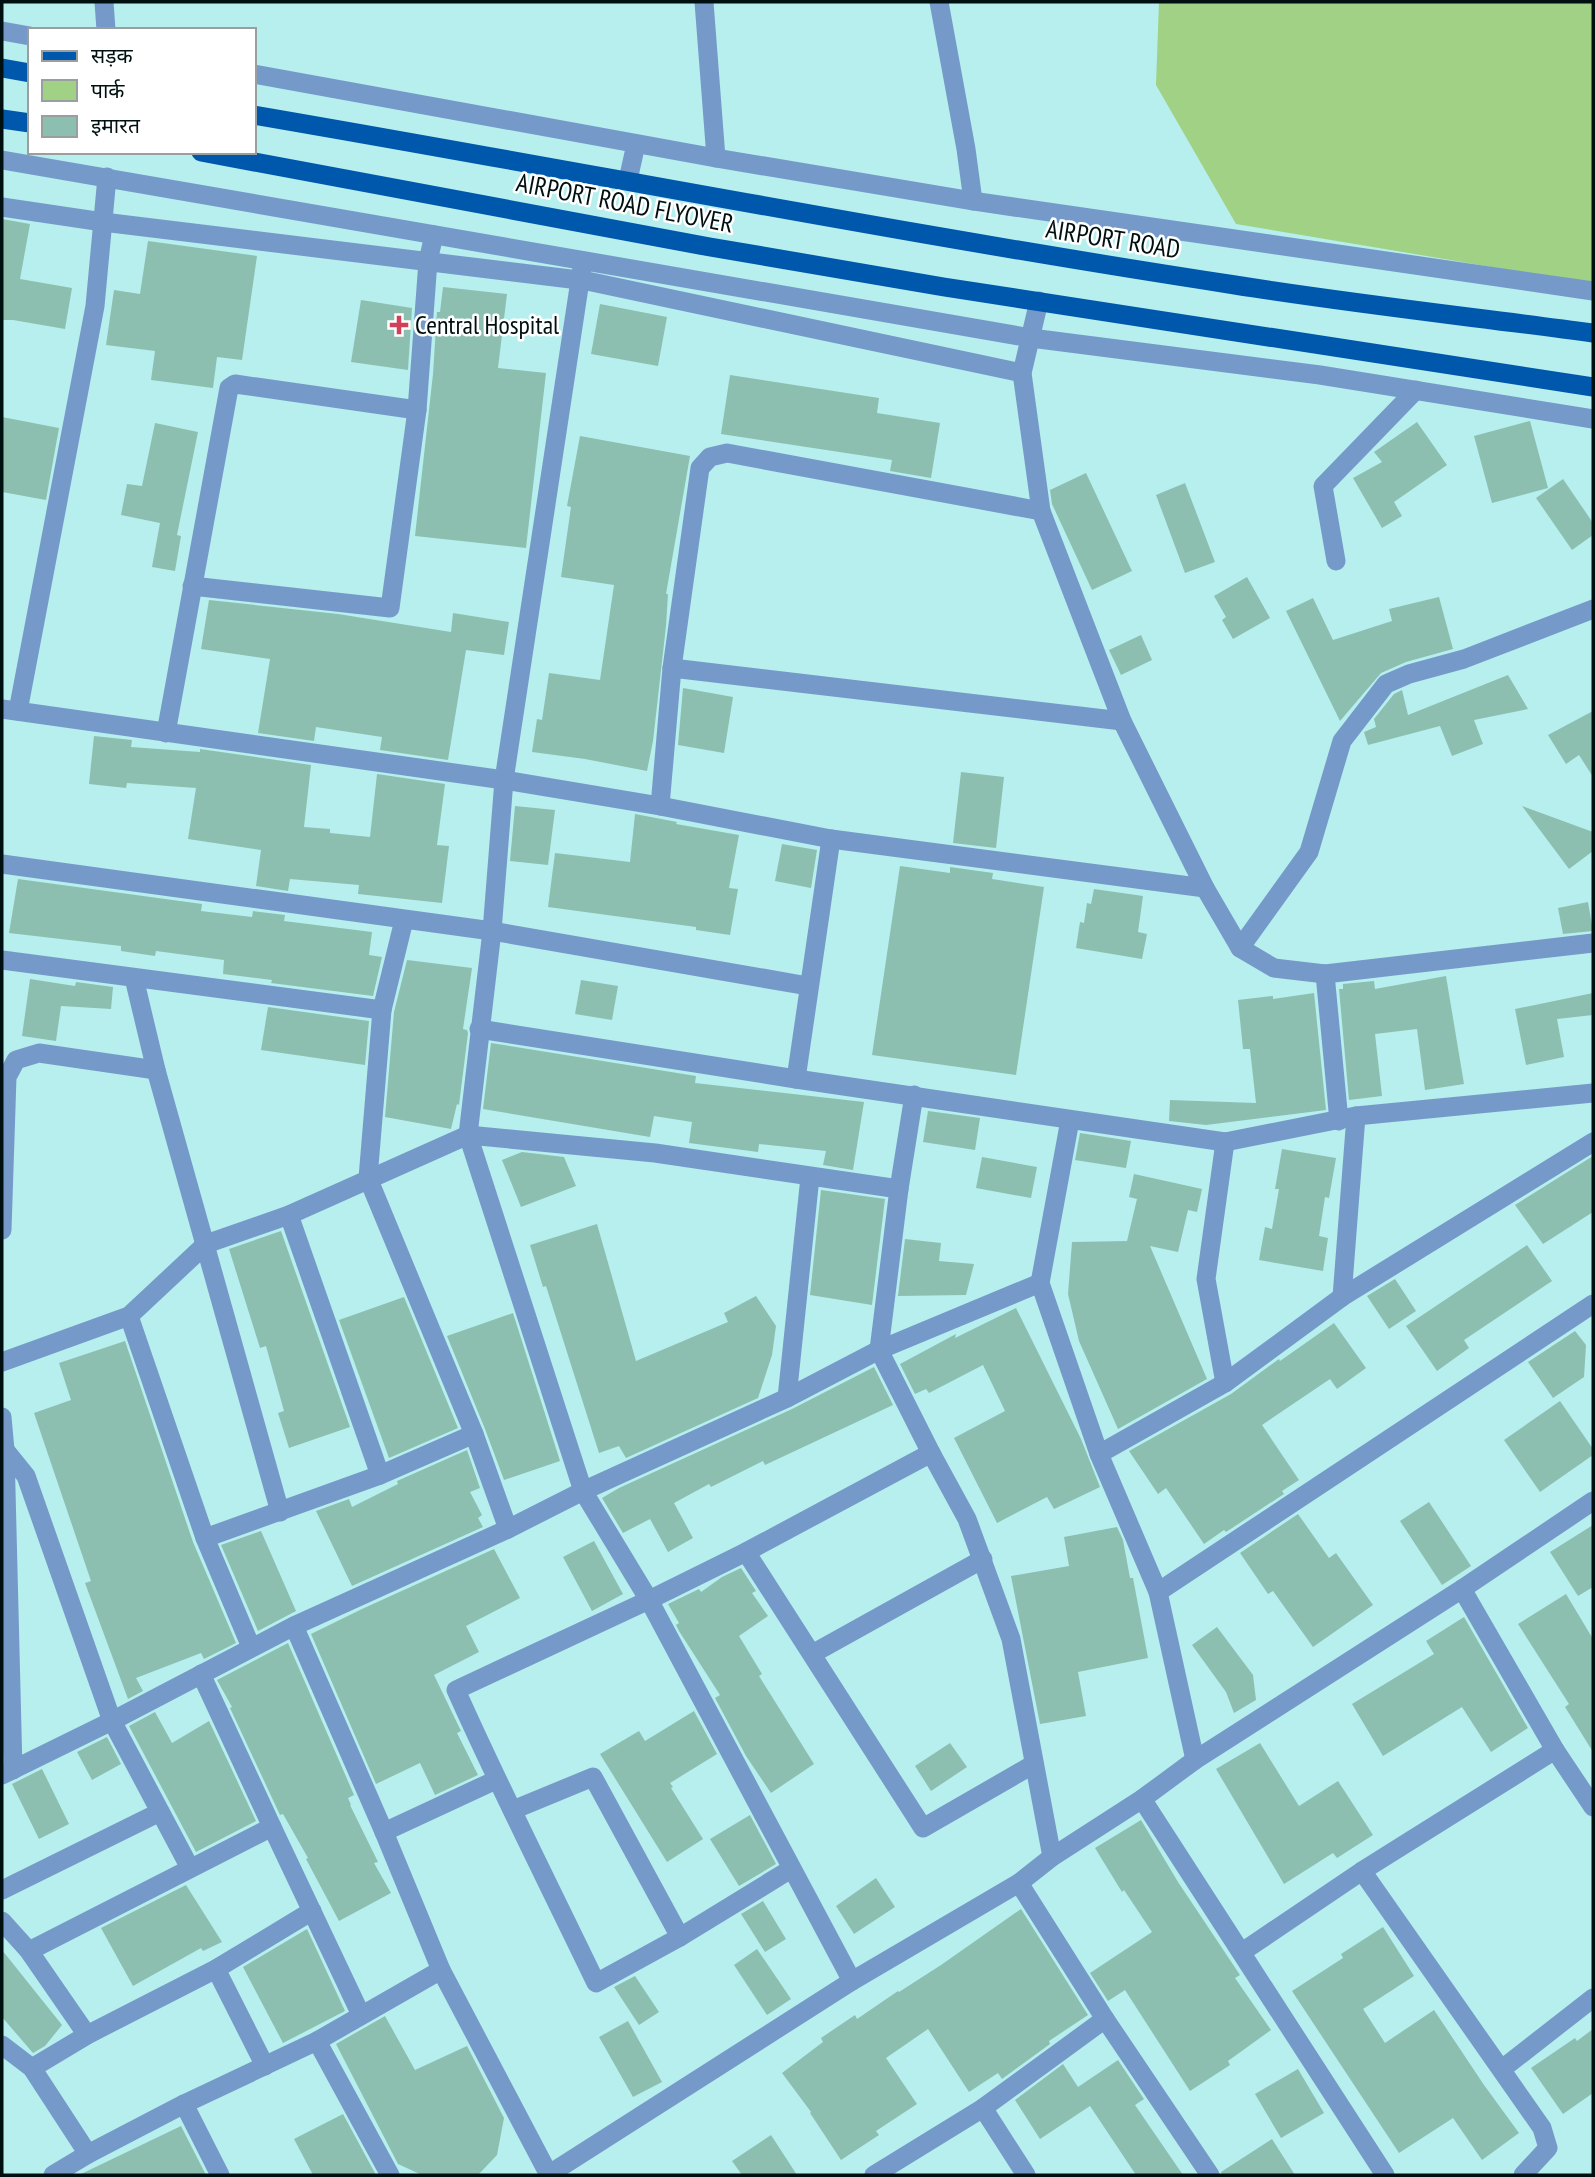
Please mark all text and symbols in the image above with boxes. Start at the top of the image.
legend [28,28,256,154]
text: सड़क [91,42,133,69]
text: पार्क [91,77,125,104]
text: इमारत [91,112,141,139]
street label: AIRPORT ROAD FLYOVER [514,165,736,240]
street label: AIRPORT ROAD [1044,212,1183,265]
place label: Central Hospital [415,308,559,341]
marker: Central Hospital [389,315,409,335]

